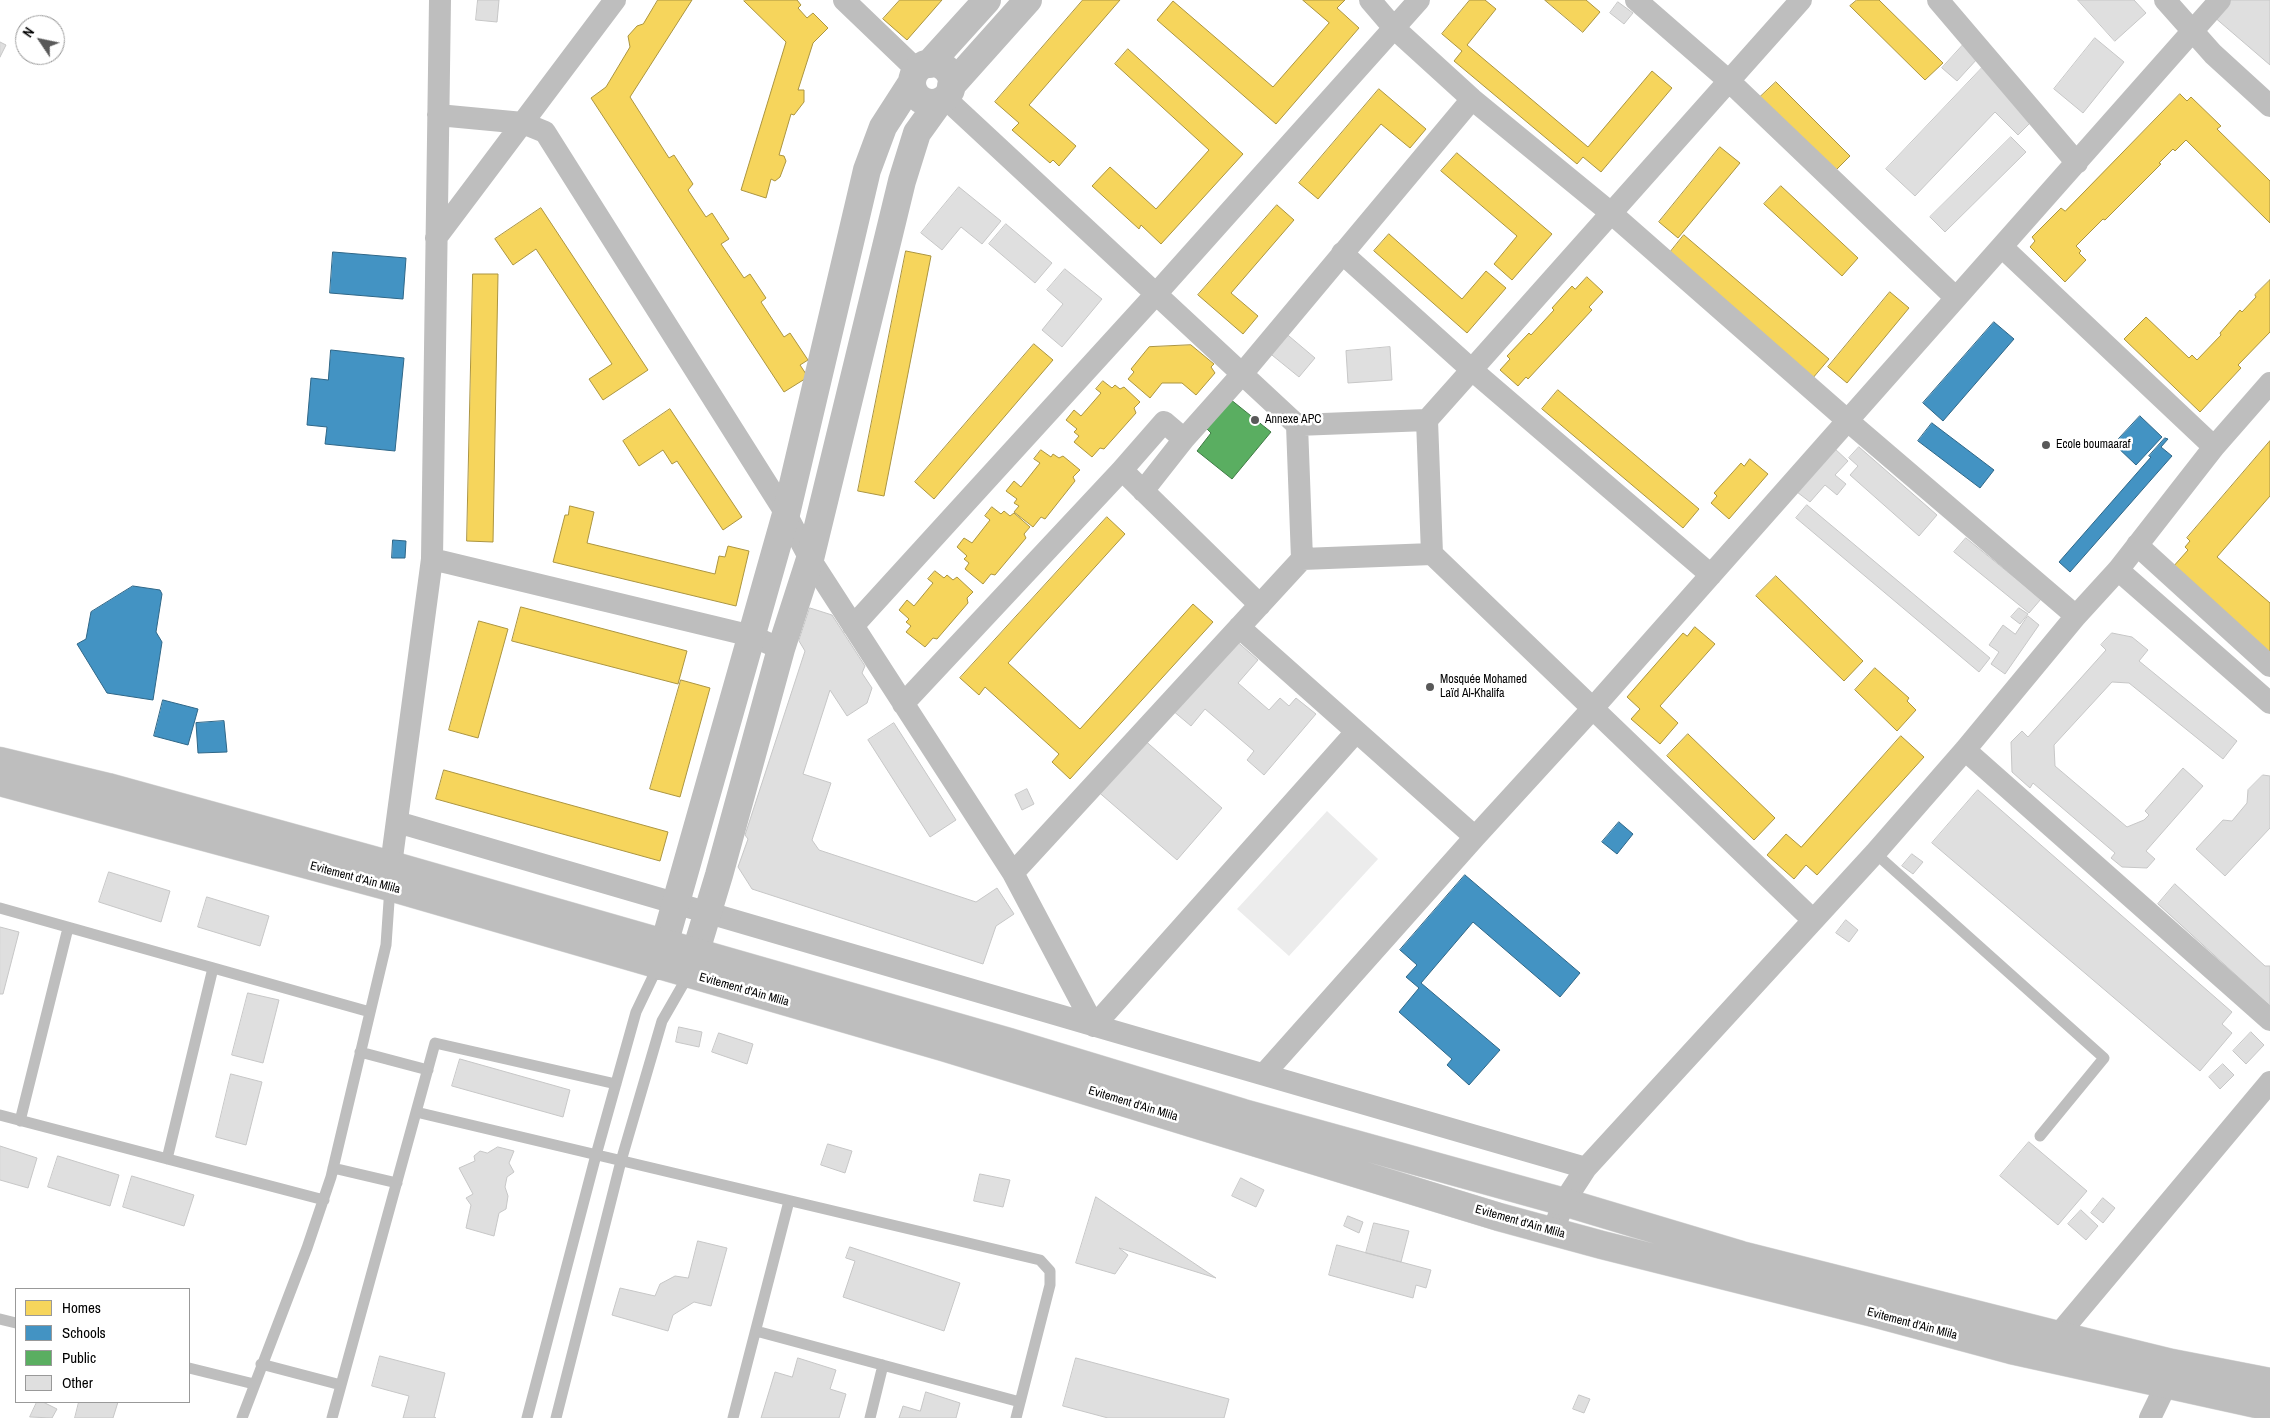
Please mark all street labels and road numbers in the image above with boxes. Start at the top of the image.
street label: Evitement d'Ain Mlila [308,859,402,897]
street label: Evitement d'Ain Mlila [697,970,791,1010]
street label: Evitement d'Ain Mlila [1087,1084,1179,1124]
street label: Evitement d'Ain Mlila [1473,1202,1567,1242]
street label: Evitement d'Ain Mlila [1865,1305,1959,1343]

